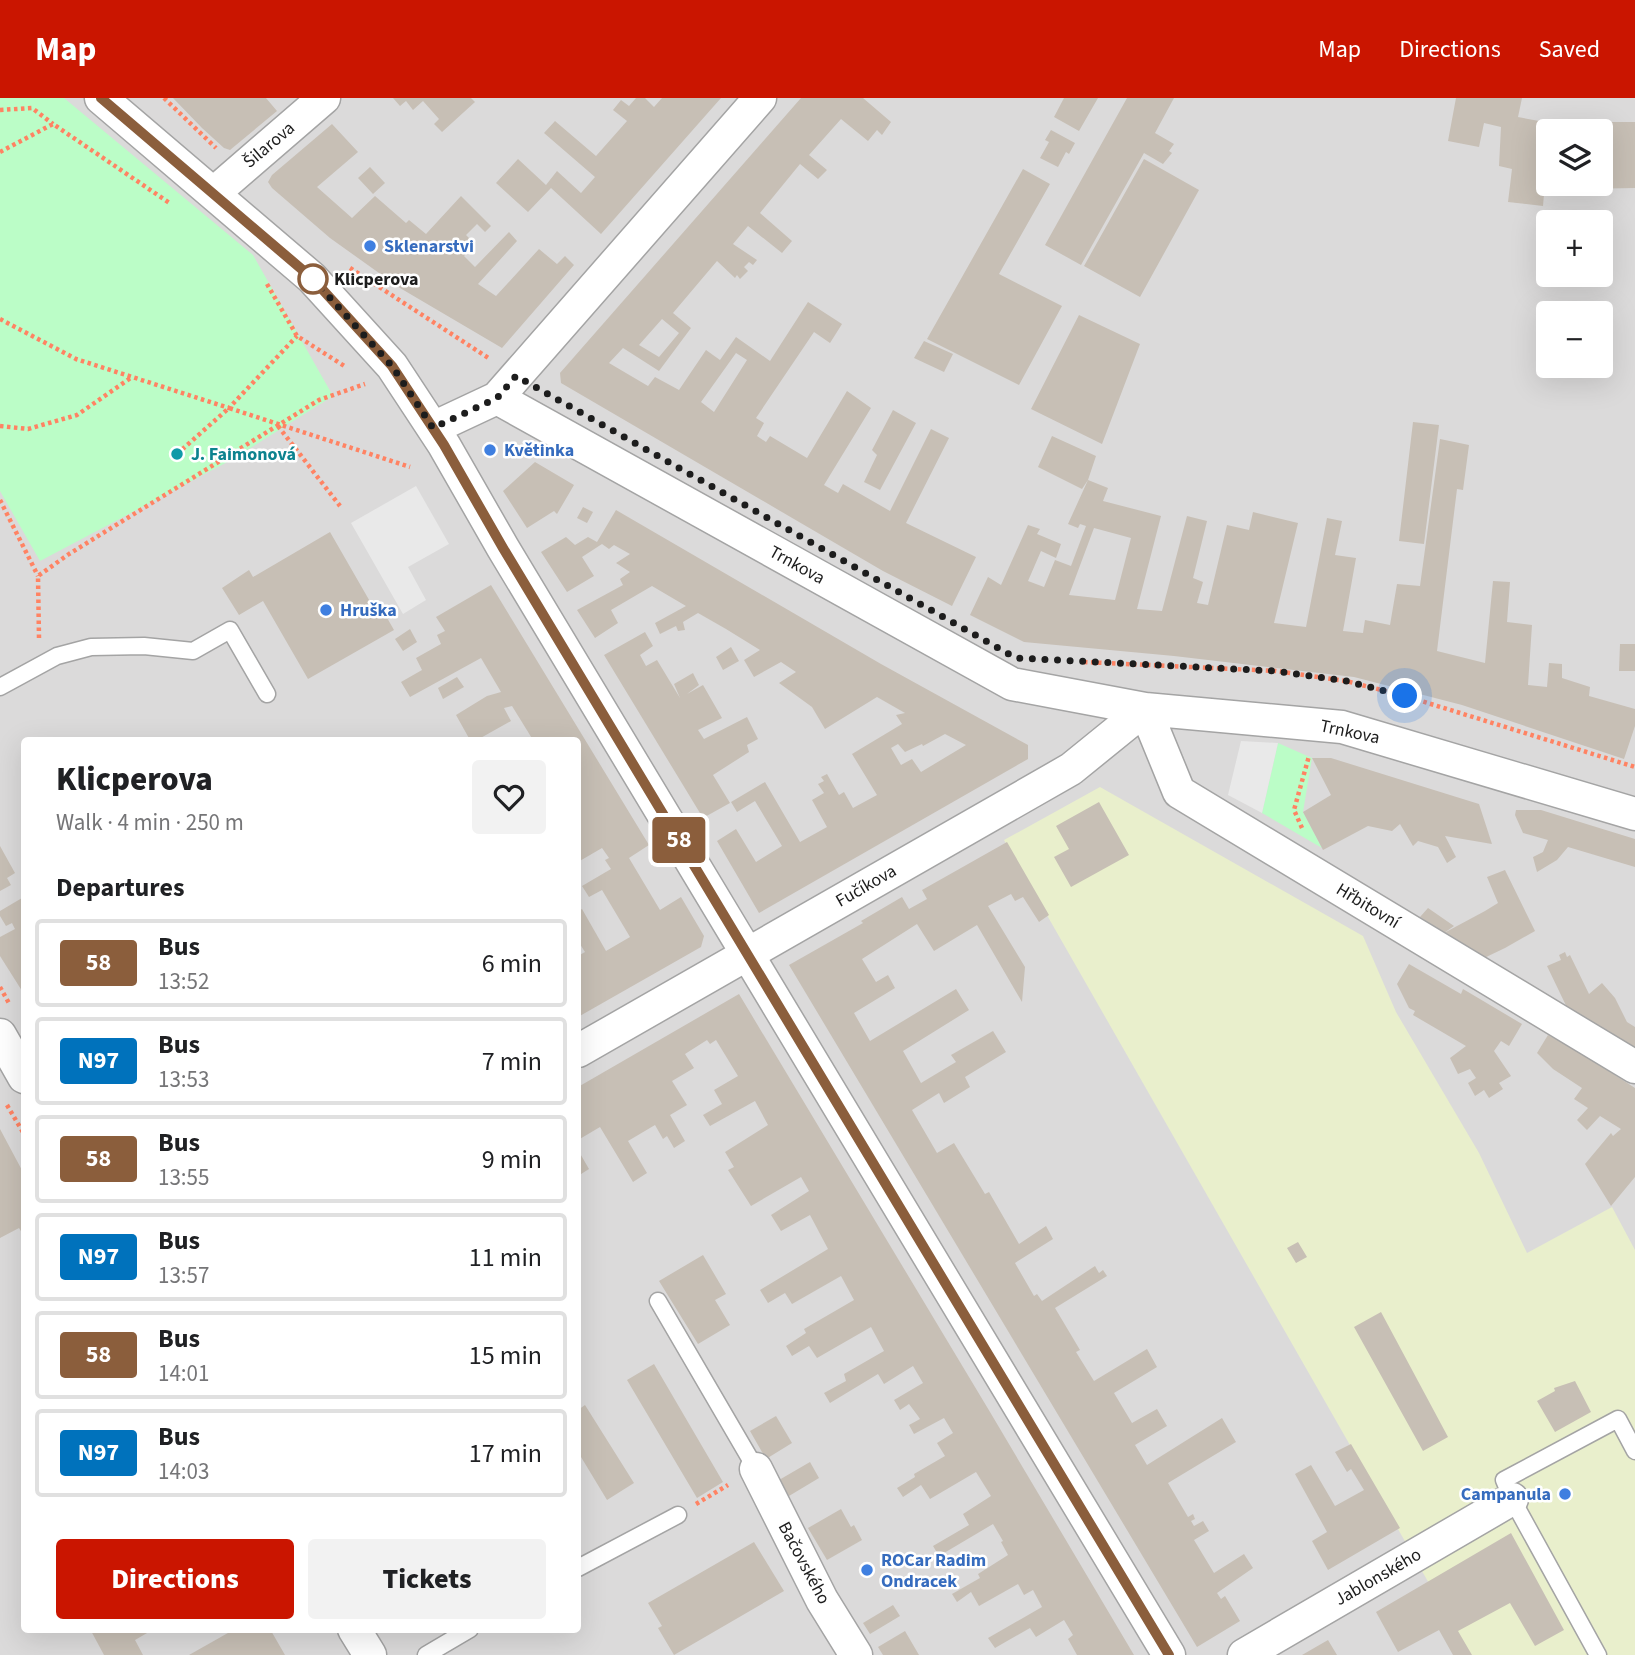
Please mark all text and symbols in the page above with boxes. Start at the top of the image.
text: Map [35,26,96,73]
text: Map [1318,32,1361,67]
text: Directions [1399,32,1501,67]
text: Saved [1539,32,1600,67]
street label: Šilarova [238,116,300,174]
map controls [1536,119,1613,378]
button: layers [1536,119,1613,196]
button: + [1536,210,1613,287]
place label: Sklenarstvi [384,234,474,259]
marker: Sklenarstvi [362,238,378,254]
marker: Klicperova [298,264,328,294]
place label: Klicperova [334,267,419,292]
button: − [1536,301,1613,378]
place label: Květinka [504,438,574,463]
place label: J. Faimonová [191,442,296,467]
marker: Květinka [482,442,498,458]
marker: J. Faimonová [169,446,185,462]
street label: Trnkova [765,539,829,591]
place label: Hruška [340,598,397,623]
marker: Hruška [318,602,334,618]
your location [1387,678,1422,713]
street label: Trnkova [1318,714,1382,750]
text: Klicperova [56,756,213,803]
button: heart [472,760,546,834]
text: Walk · 4 min · 250 m [56,806,244,839]
line badge: 58 [648,817,710,863]
text: 58 [666,822,692,857]
street label: Fučíkova [831,859,901,913]
text: Departures [56,869,184,906]
street label: Hřbitovní [1331,877,1405,935]
text: Bus [158,928,200,965]
text: 58 [86,945,111,980]
text: 6 min [482,945,542,982]
text: 13:52 [158,965,209,998]
text: Bus [158,1026,200,1063]
text: N97 [78,1043,119,1078]
text: 7 min [482,1043,542,1080]
text: 13:53 [158,1063,209,1096]
text: Bus [158,1124,200,1161]
text: 58 [86,1141,111,1176]
text: 9 min [482,1141,542,1178]
text: 13:55 [158,1161,209,1194]
text: Bus [158,1222,200,1259]
text: N97 [78,1239,119,1274]
text: 11 min [469,1239,542,1276]
text: 13:57 [158,1259,209,1292]
text: Bus [158,1320,200,1357]
text: 58 [86,1337,111,1372]
text: 15 min [469,1337,542,1374]
text: 14:01 [158,1357,209,1390]
text: Bus [158,1418,200,1455]
text: N97 [78,1435,119,1470]
text: 17 min [469,1435,542,1472]
text: 14:03 [158,1455,209,1488]
place label: Campanula [1461,1482,1551,1507]
marker: Campanula [1557,1486,1573,1502]
street label: Bačovského [772,1517,836,1609]
button: Directions [56,1539,294,1619]
button: Tickets [308,1539,546,1619]
street label: Jablonského [1330,1542,1426,1612]
place label: ROCar Radim Ondracek [881,1548,986,1594]
marker: ROCar Radim Ondracek [859,1562,875,1578]

